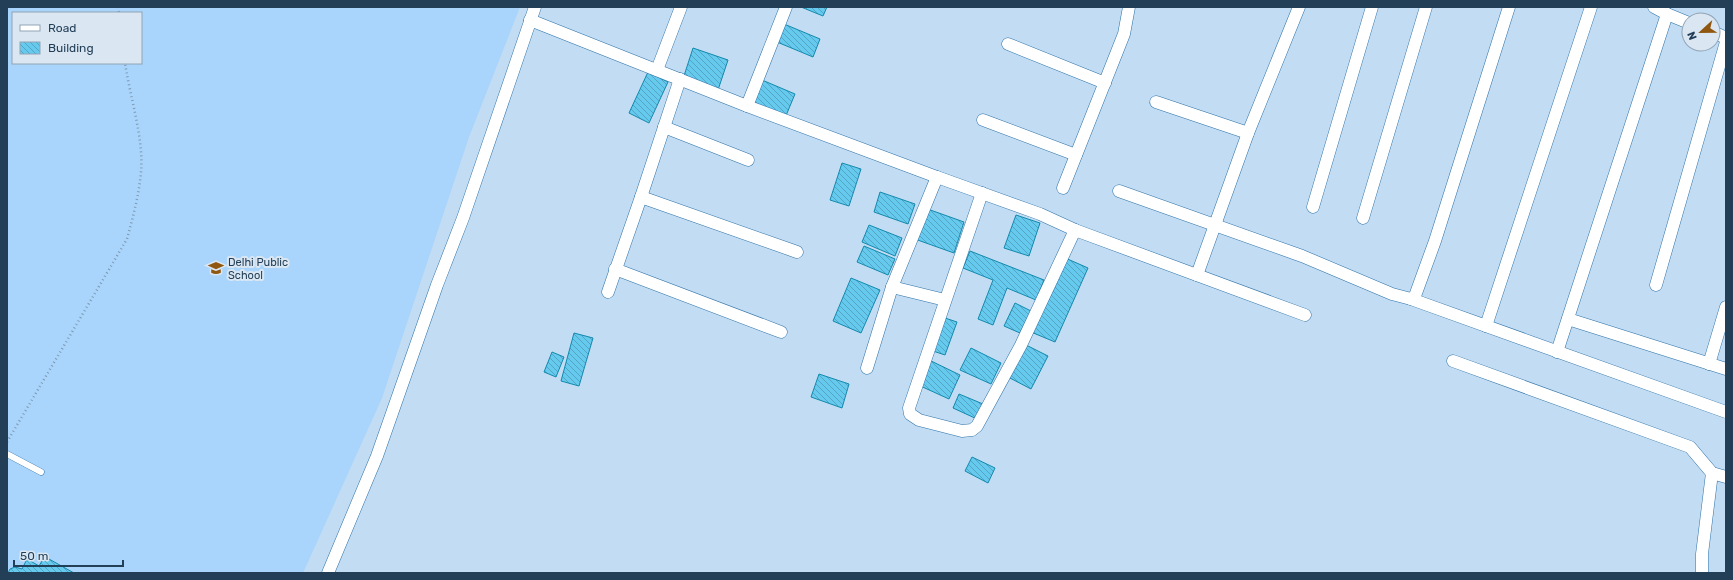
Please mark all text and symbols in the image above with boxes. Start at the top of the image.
legend [12,12,142,64]
north arrow [1681,12,1721,52]
text: Road [48,21,76,35]
text: N [1685,29,1700,42]
text: Building [48,41,94,55]
place label: Delhi Public School [228,256,288,282]
school or university icon: Delhi Public School [207,259,225,277]
scale bar [14,542,123,568]
text: 50 m [20,549,48,563]

